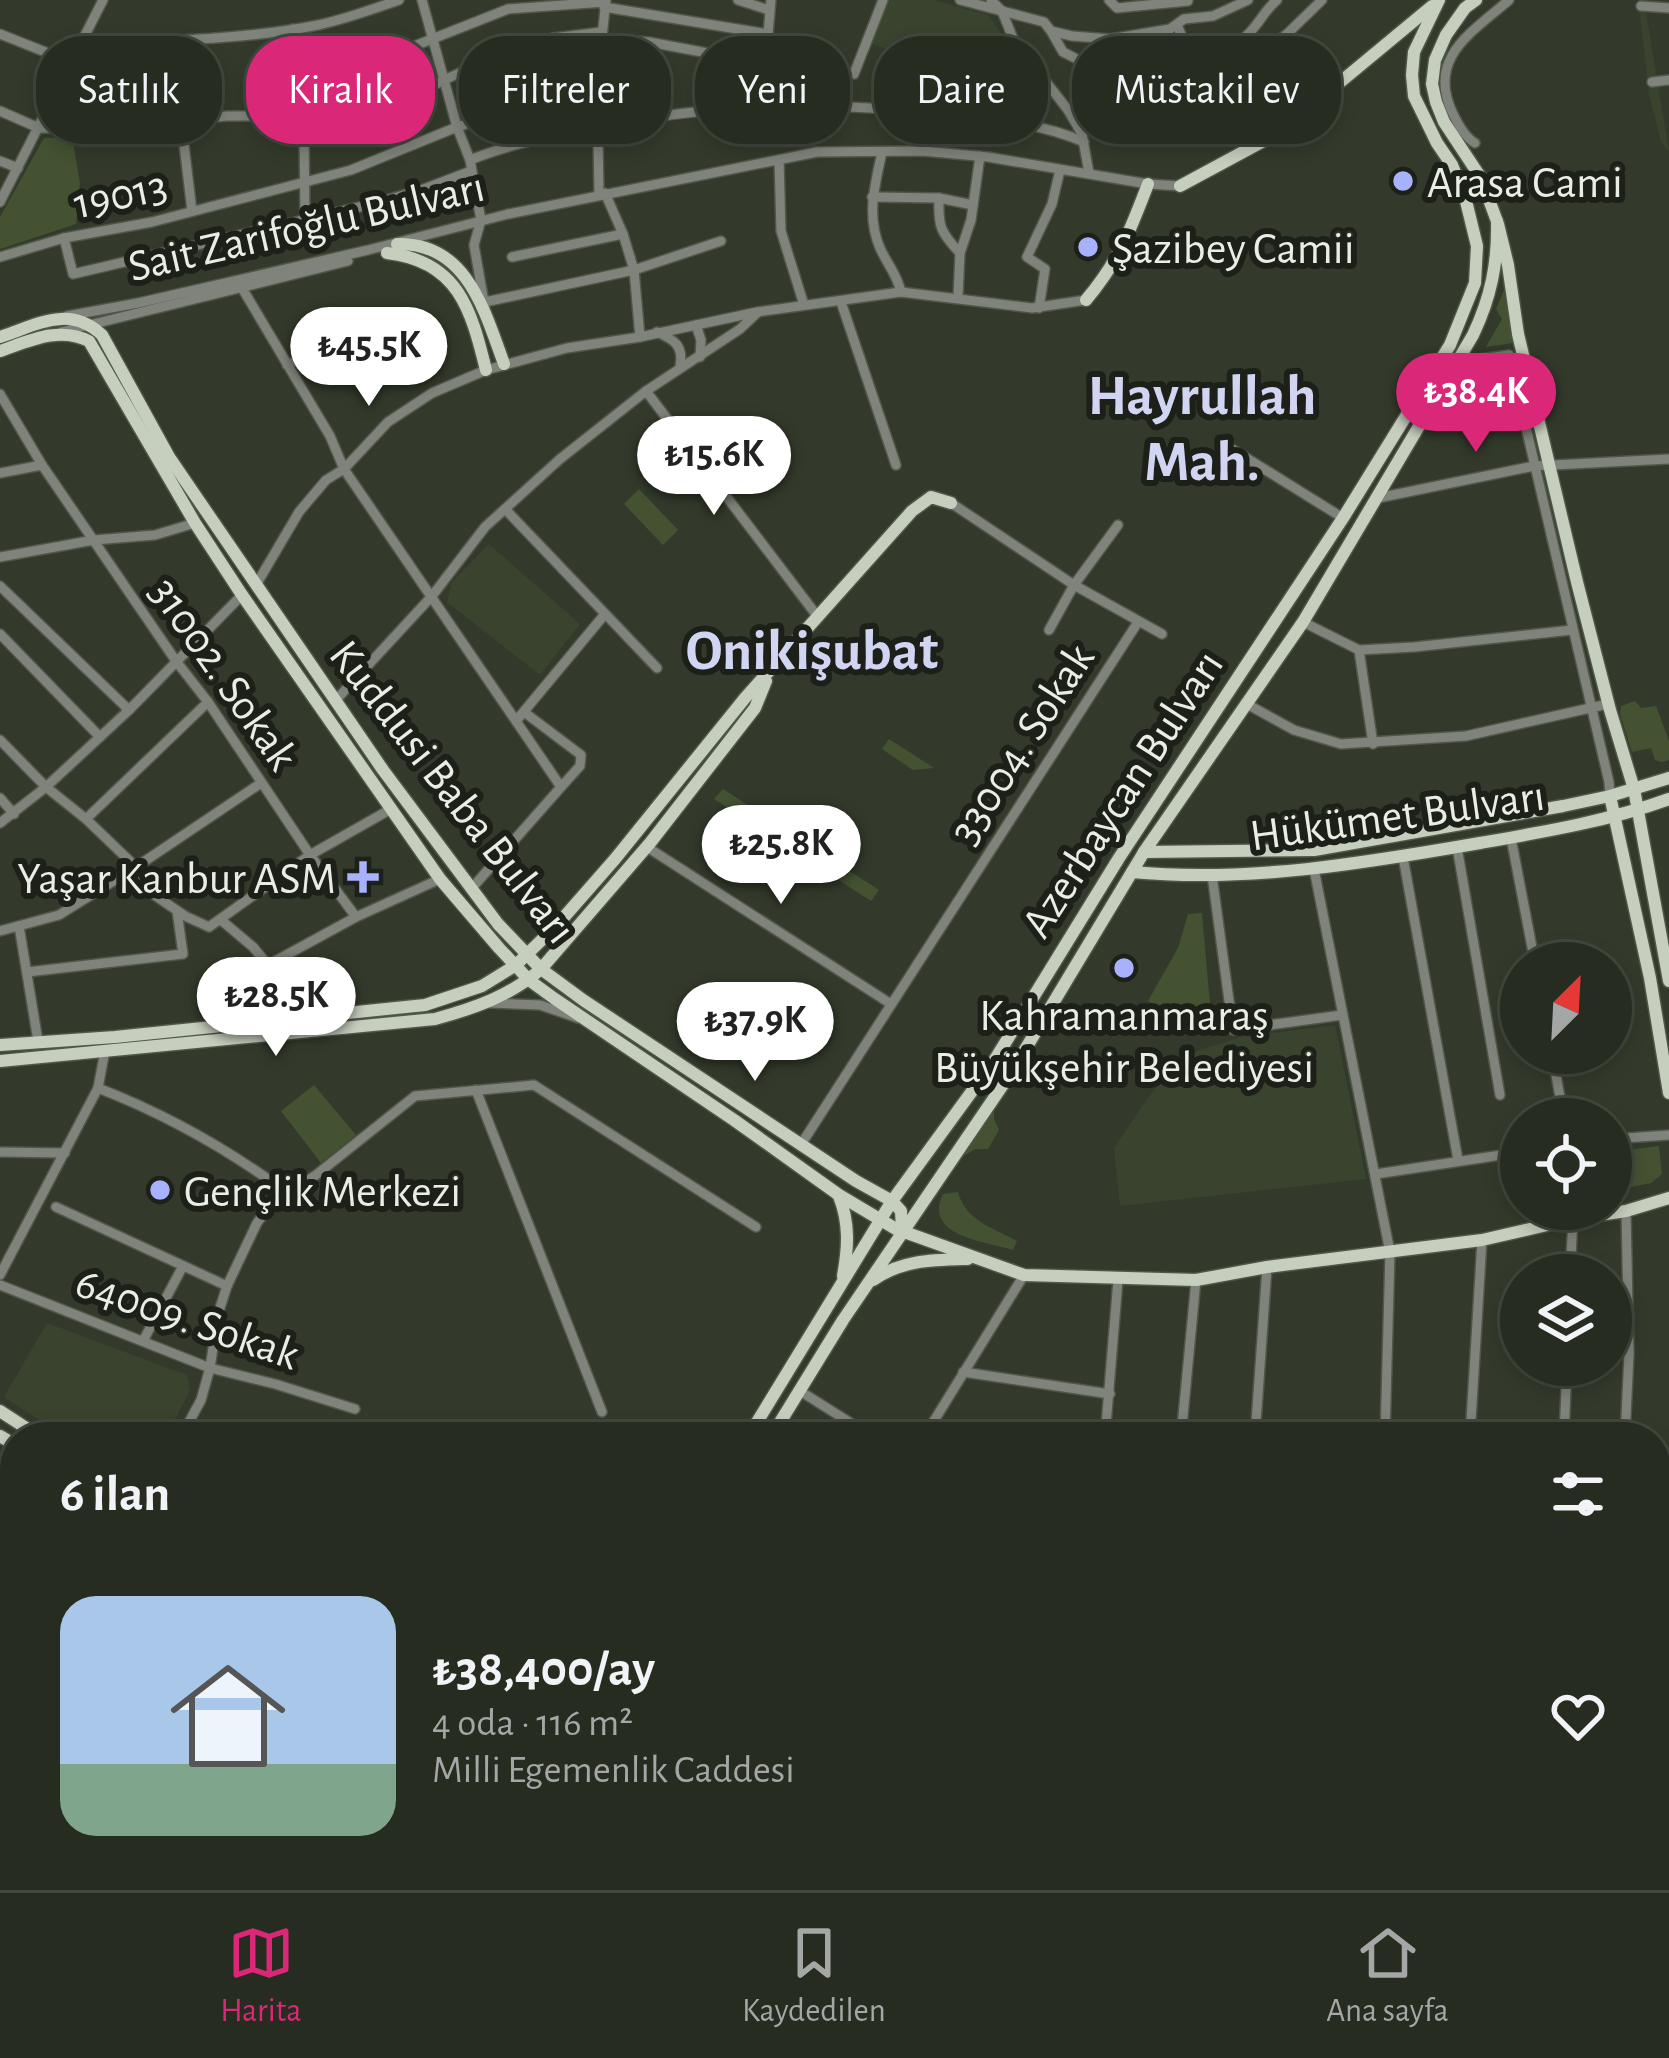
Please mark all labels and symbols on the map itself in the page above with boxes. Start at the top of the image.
place label: Arasa Cami [1427,161,1623,206]
street label: 19013 [70,164,171,227]
street label: Sait Zarifoğlu Bulvarı [124,165,489,290]
marker: Arasa Cami [1390,168,1416,194]
place label: Şazibey Camii [1112,227,1355,272]
marker: Şazibey Camii [1075,234,1101,260]
pin: ₺45.5K [271,307,467,409]
pin: ₺38.4K [1378,353,1574,455]
district label: Hayrullah Mah. [1088,368,1316,491]
pin: ₺15.6K [616,416,812,518]
street label: 31002. Sokak [141,570,306,779]
district label: Onikişubat [686,623,938,681]
street label: Kuddusi Baba Bulvarı [320,633,584,952]
street label: 33004. Sokak [941,636,1103,852]
street label: Azerbaycan Bulvarı [1014,643,1232,946]
street label: Hükümet Bulvarı [1247,774,1548,859]
pin: ₺25.8K [683,805,879,907]
place label: Yaşar Kanbur ASM [17,857,336,902]
marker: Yaşar Kanbur ASM [347,861,379,893]
north arrow [1500,942,1632,1074]
marker: Kahramanmaraş Büyükşehir Belediyesi [1111,955,1137,981]
pin: ₺28.5K [178,957,374,1059]
pin: ₺37.9K [657,982,853,1084]
place label: Kahramanmaraş Büyükşehir Belediyesi [934,994,1314,1091]
place label: Gençlik Merkezi [184,1170,461,1215]
marker: Gençlik Merkezi [147,1177,173,1203]
street label: 64009. Sokak [70,1260,305,1379]

